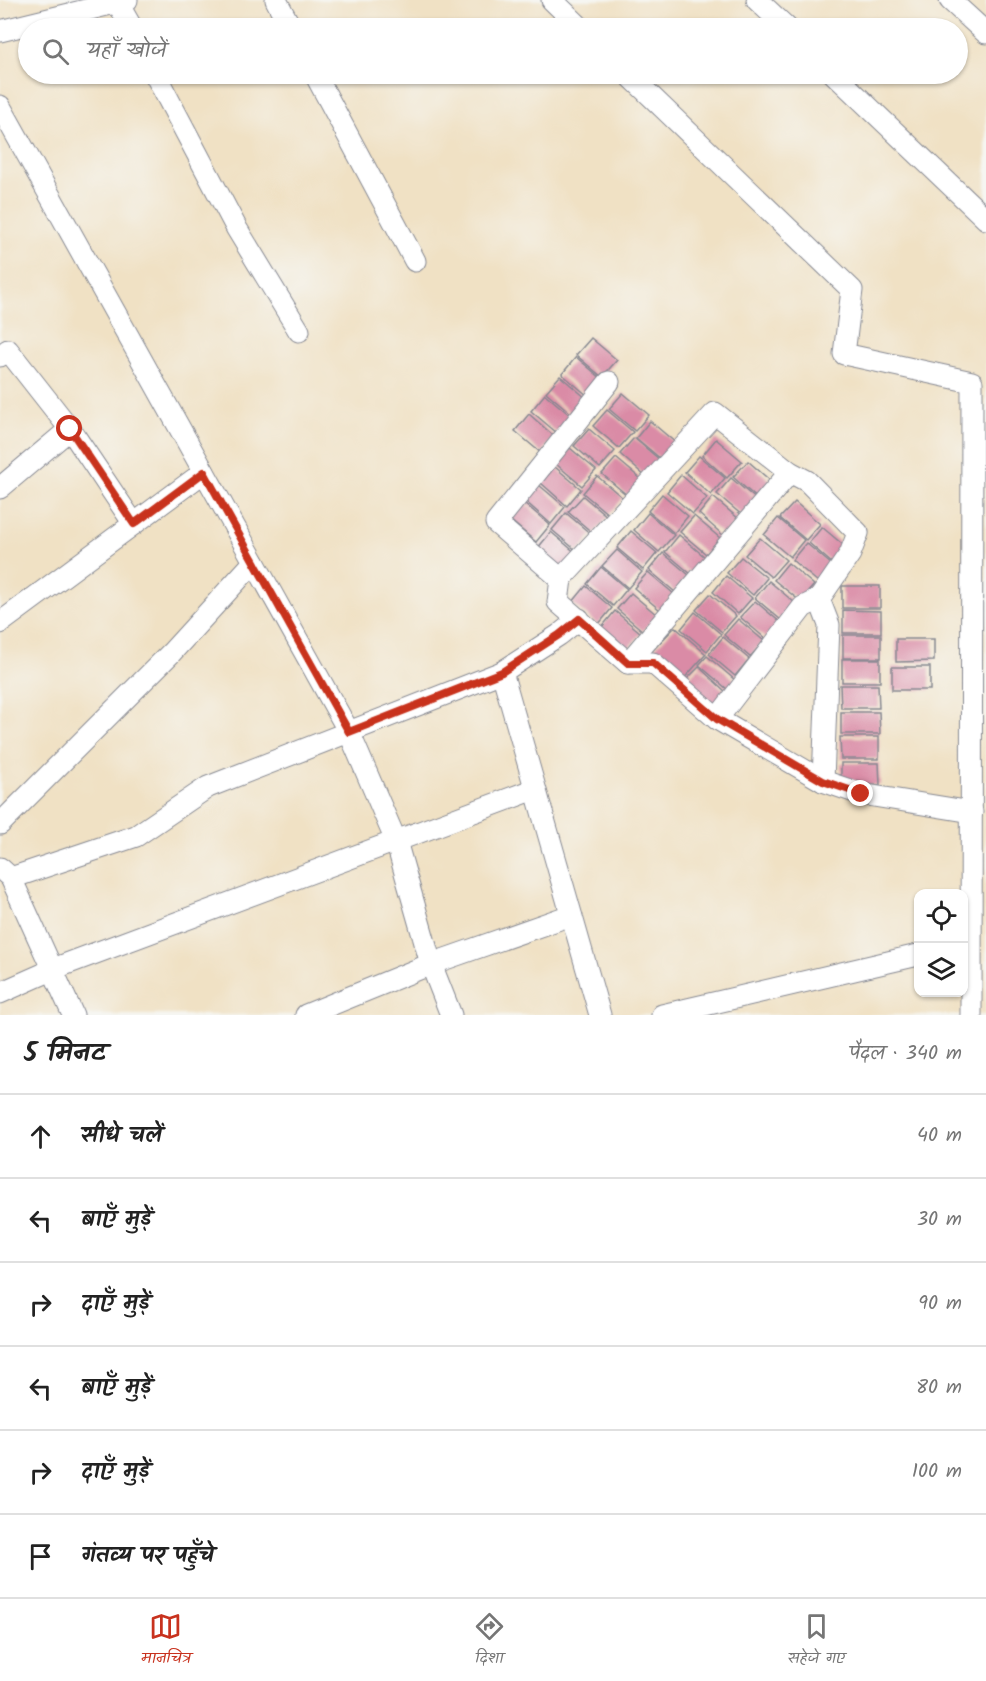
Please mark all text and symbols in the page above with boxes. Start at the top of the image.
search box [18,18,968,84]
text: यहाँ खोजें [87,34,166,69]
icon: search [39,35,72,68]
route start [56,415,82,441]
route end [847,780,873,806]
map controls [914,889,968,997]
button: locate [914,889,968,943]
button: layers [914,943,968,997]
text: 5 मिनट [24,1033,106,1075]
text: पैदल · 340 m [849,1038,962,1070]
text: सीधे चलें [81,1119,162,1154]
icon: ahead [24,1120,57,1153]
text: 40 m [917,1120,962,1152]
text: बाएँ मुड़ें [81,1203,152,1238]
icon: left [24,1204,57,1237]
text: 30 m [917,1204,962,1236]
text: दाएँ मुड़ें [81,1287,150,1322]
icon: right [24,1288,57,1321]
text: 90 m [918,1288,962,1320]
text: बाएँ मुड़ें [81,1371,152,1406]
icon: left [24,1372,57,1405]
text: 80 m [916,1372,962,1404]
text: दाएँ मुड़ें [81,1455,150,1490]
icon: right [24,1456,57,1489]
text: 100 m [912,1456,962,1488]
text: गंतव्य पर पहुँचे [81,1539,214,1574]
icon: arrive [24,1540,57,1573]
tab: मानचित्र [141,1610,191,1671]
tab: दिशा [473,1610,506,1671]
tab: सहेजे गए [788,1610,845,1671]

